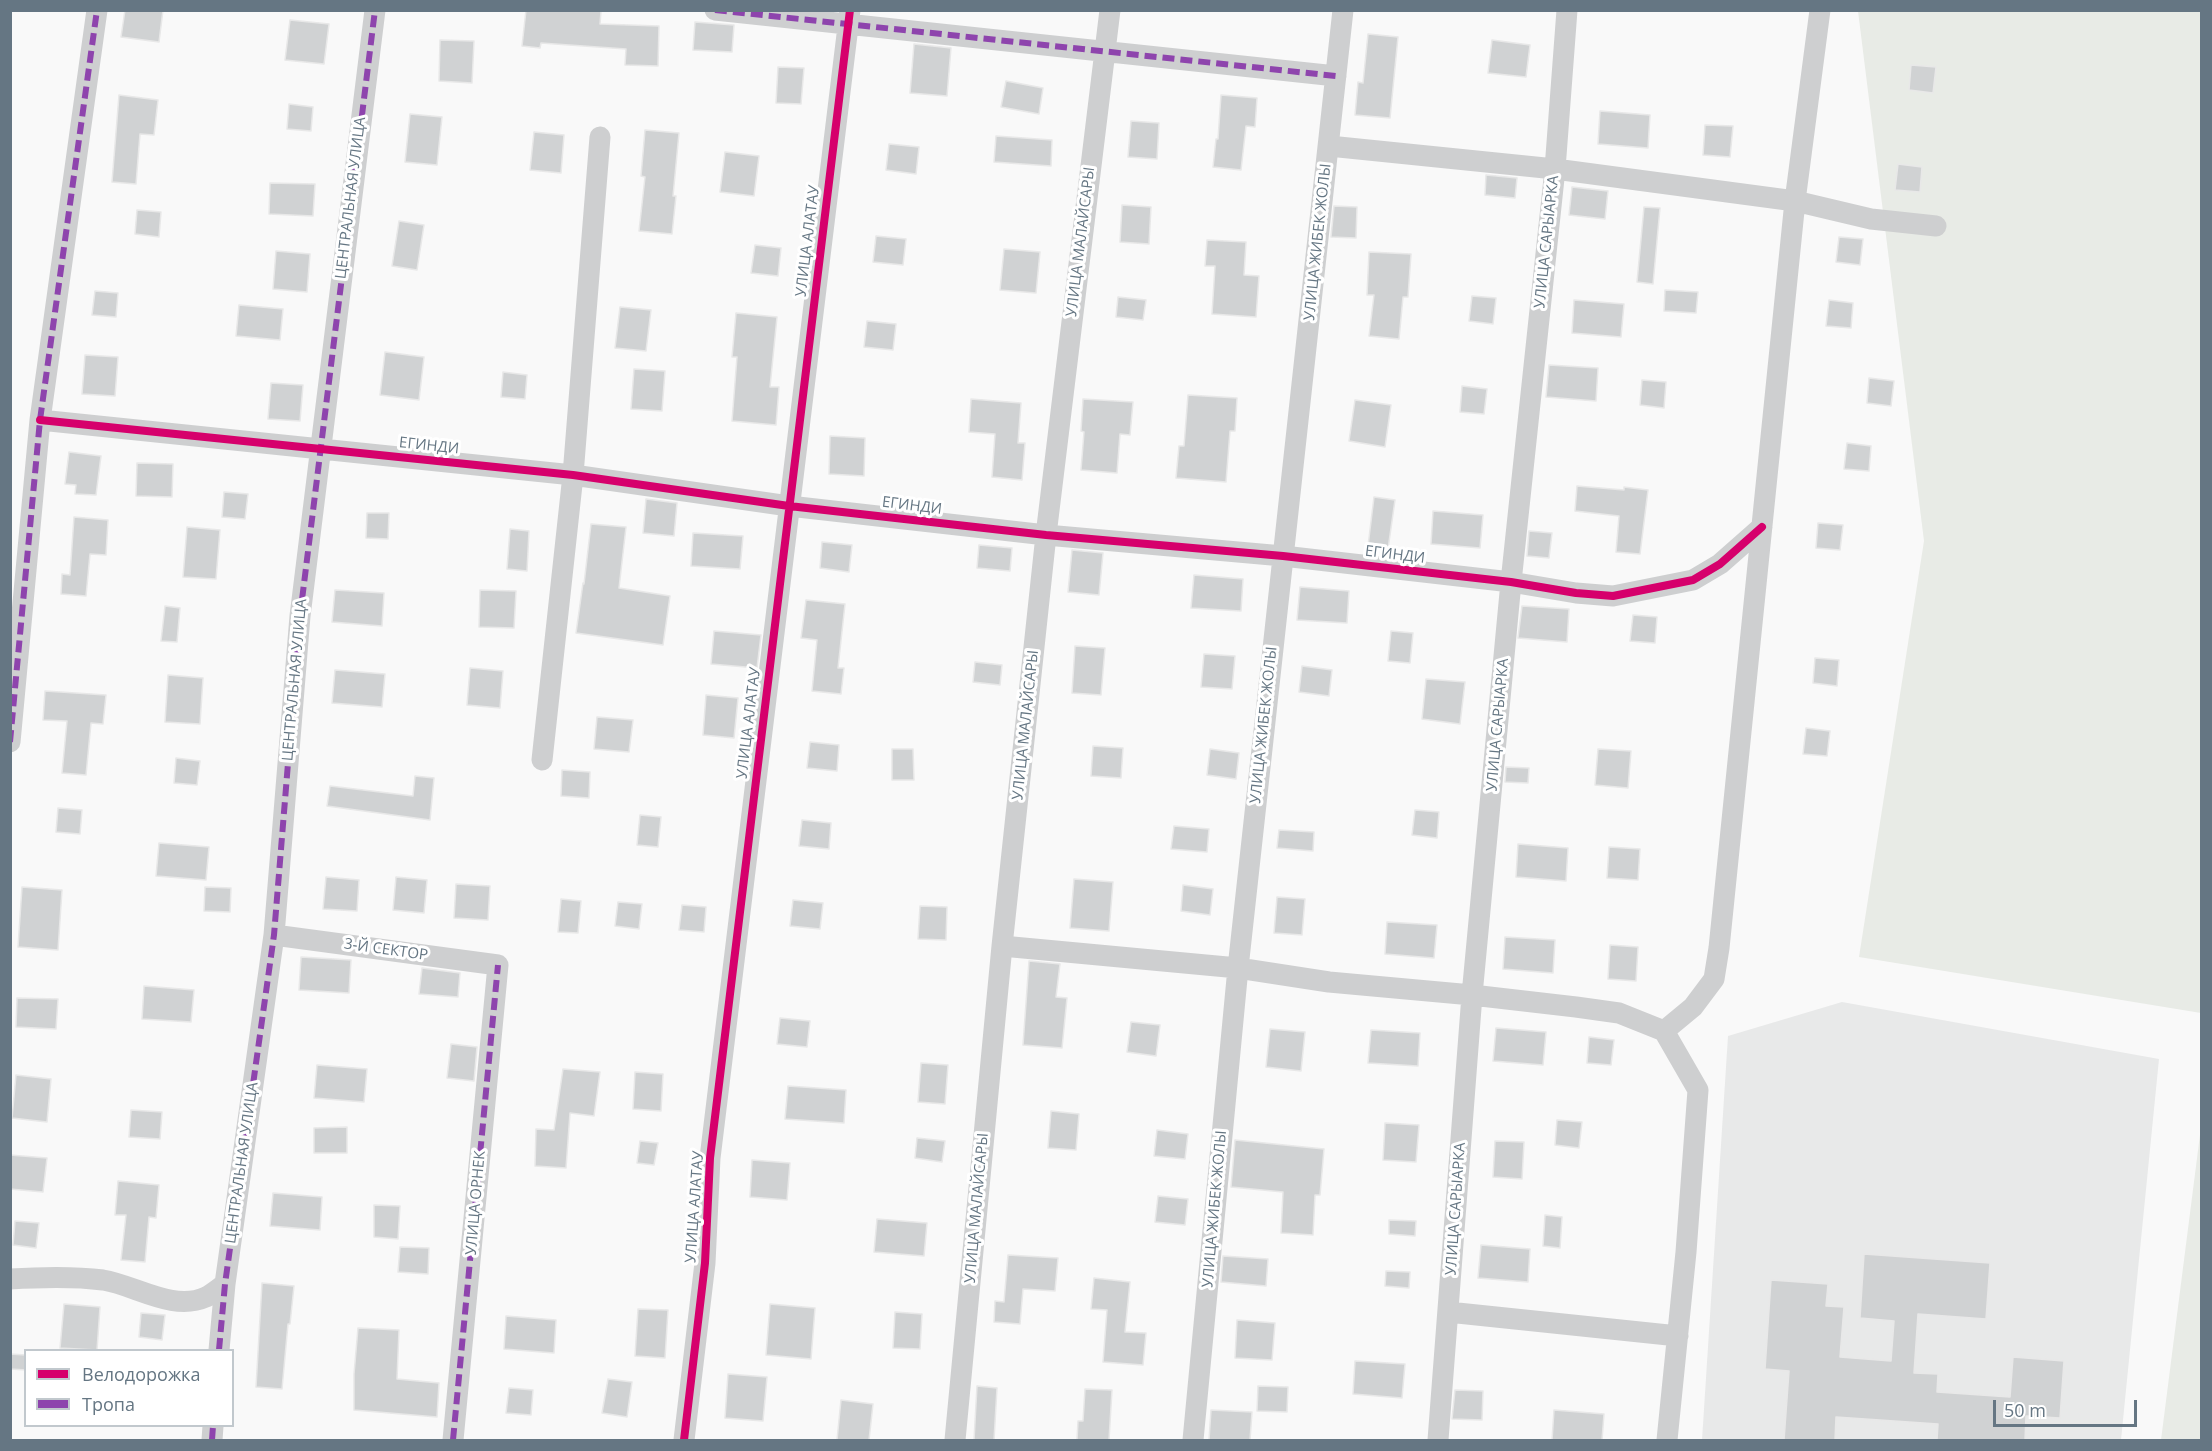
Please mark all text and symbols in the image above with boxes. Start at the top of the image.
street label: ЦЕНТРАЛЬНАЯ УЛИЦА [332,116,370,280]
street label: УЛИЦА ЖИБЕК ЖОЛЫ [1301,163,1335,321]
street label: УЛИЦА МАЛАЙСАРЫ [1063,166,1099,318]
street label: УЛИЦА САРЫАРКА [1531,175,1563,309]
street label: УЛИЦА АЛАТАУ [792,184,824,298]
street label: ЕГИНДИ [398,434,460,458]
street label: ЕГИНДИ [881,493,943,519]
street label: ЕГИНДИ [1364,542,1426,568]
street label: ЦЕНТРАЛЬНАЯ УЛИЦА [279,598,311,762]
street label: УЛИЦА ЖИБЕК ЖОЛЫ [1247,646,1281,804]
street label: УЛИЦА МАЛАЙСАРЫ [1009,649,1043,801]
street label: УЛИЦА САРЫАРКА [1483,658,1513,792]
street label: УЛИЦА АЛАТАУ [733,666,765,780]
street label: 3-Й СЕКТОР [343,935,429,965]
street label: ЦЕНТРАЛЬНАЯ УЛИЦА [222,1081,262,1245]
street label: УЛИЦА ЖИБЕК ЖОЛЫ [1199,1130,1231,1288]
street label: УЛИЦА МАЛАЙСАРЫ [961,1132,993,1284]
street label: УЛИЦА САРЫАРКА [1442,1142,1470,1276]
street label: УЛИЦА ОРНЕК [462,1150,490,1256]
street label: УЛИЦА АЛАТАУ [682,1150,708,1264]
legend [24,1349,234,1427]
text: Велодорожка [82,1362,200,1386]
scale bar [1996,1388,2140,1426]
text: Тропа [82,1392,135,1416]
text: 50 m [2004,1398,2046,1422]

